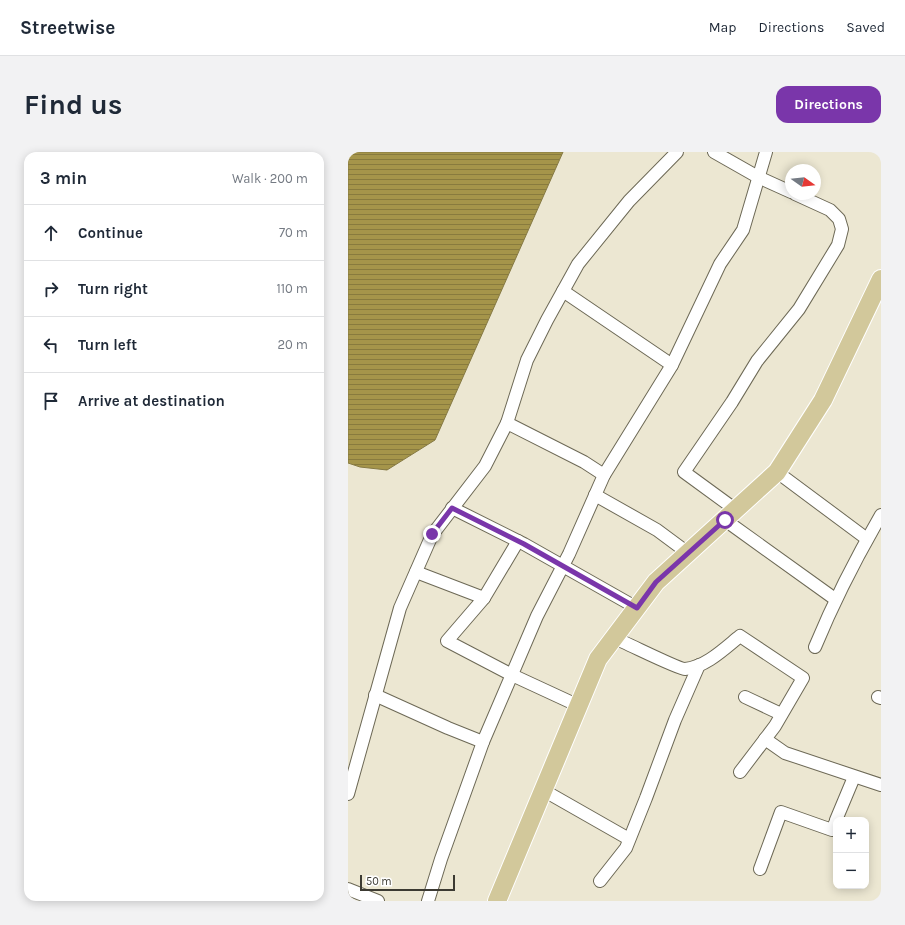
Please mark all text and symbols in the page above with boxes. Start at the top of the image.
text: Streetwise [20,17,115,39]
text: Map [709,19,737,36]
text: Directions [759,19,824,36]
text: Saved [846,19,885,36]
button: Directions [776,86,881,123]
text: Find us [24,88,123,121]
north arrow [785,164,821,200]
text: 3 min [40,168,87,188]
text: Walk · 200 m [232,171,308,186]
icon: ahead [40,222,62,244]
text: Continue [78,224,143,242]
text: 70 m [279,225,308,240]
icon: right [40,278,62,300]
text: Turn right [78,280,148,298]
text: 110 m [276,281,308,296]
icon: left [40,334,62,356]
text: Turn left [78,336,137,354]
text: 20 m [278,337,308,352]
icon: arrive [40,390,62,412]
text: Arrive at destination [78,392,225,410]
route start [716,511,734,529]
route end [423,525,441,543]
map controls [833,817,869,889]
button: + [833,817,869,853]
button: − [833,853,869,889]
scale bar [360,873,455,892]
text: 50 m [366,875,392,888]

